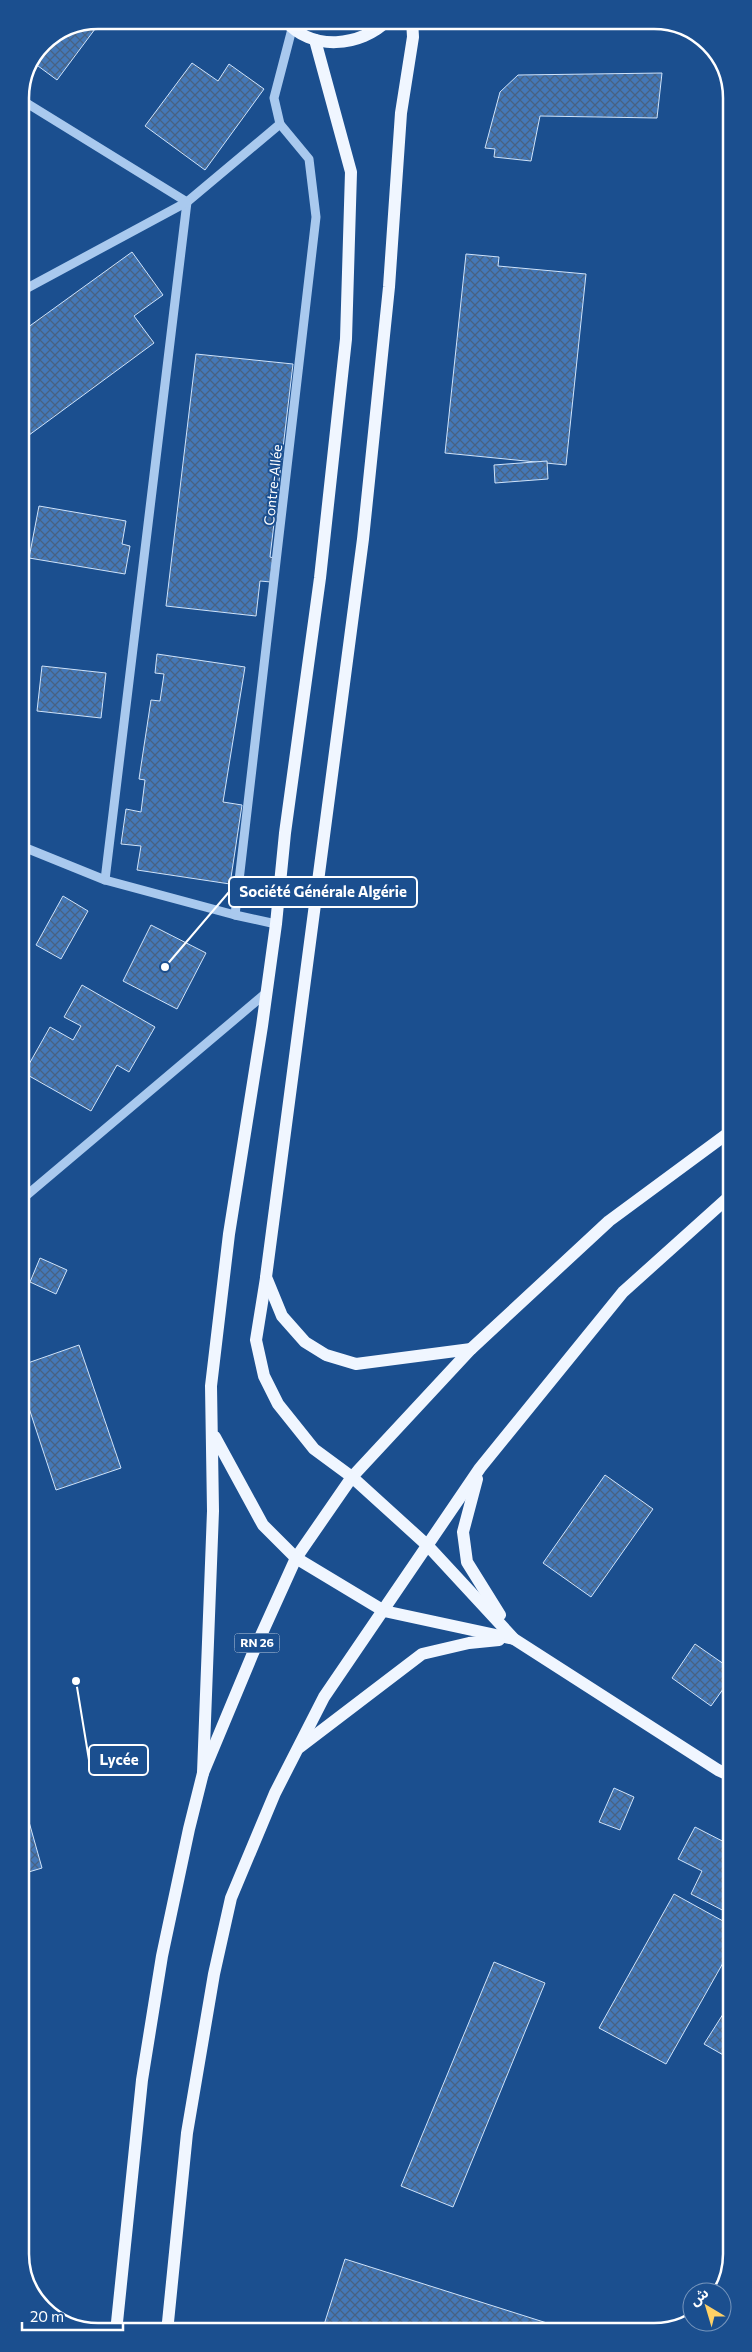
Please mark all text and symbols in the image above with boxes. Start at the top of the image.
street label: Contre-Allée [260,443,285,526]
callout: Société Générale Algérie [229,877,417,907]
text: Société Générale Algérie [239,882,407,900]
road number: RN 26 [234,1634,280,1652]
callout: Lycée [89,1745,148,1775]
text: Lycée [99,1750,139,1768]
north arrow [682,2282,732,2332]
text: ش [686,2284,711,2309]
scale bar [22,2300,124,2332]
text: 20 m [30,2307,64,2325]

